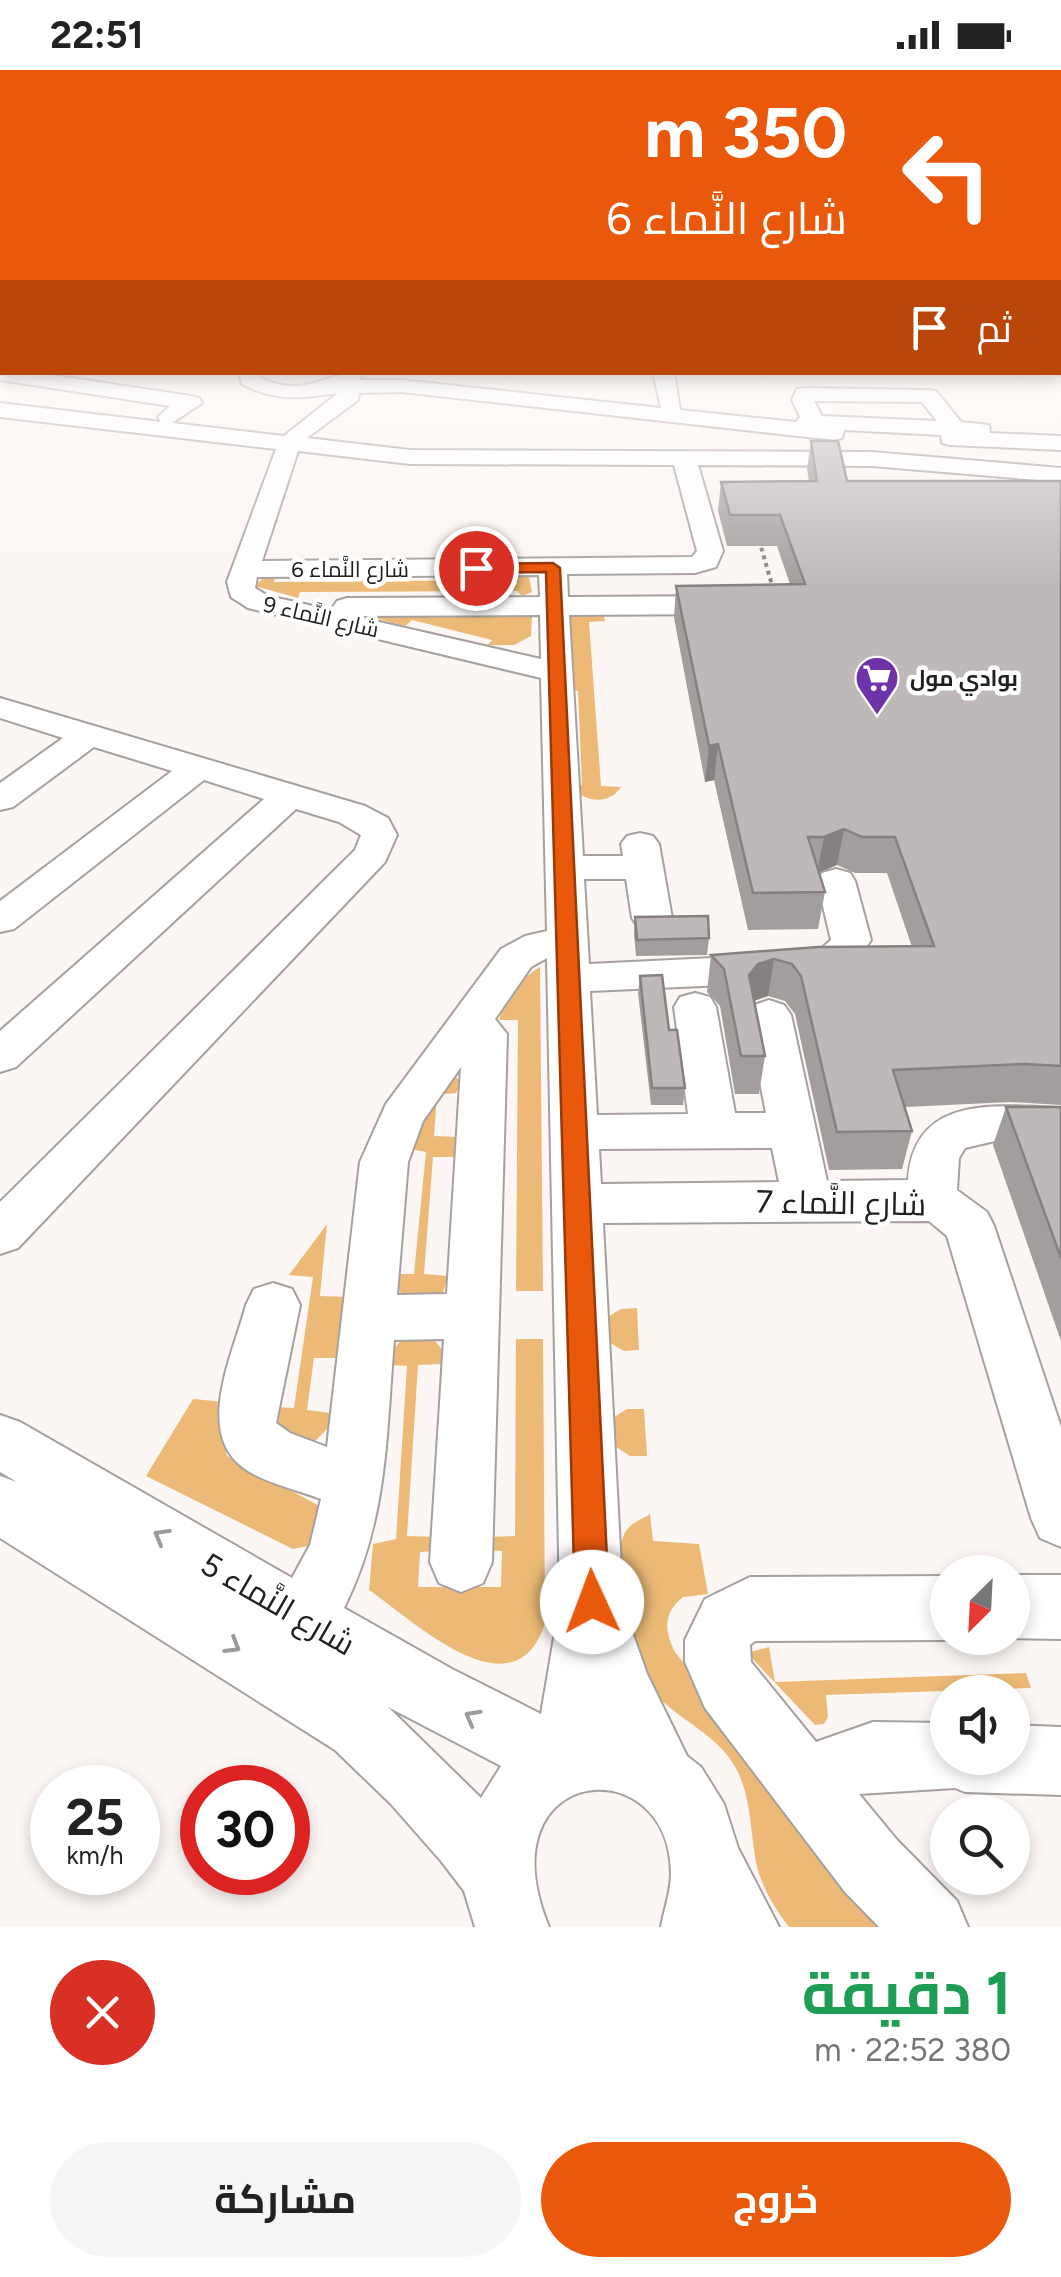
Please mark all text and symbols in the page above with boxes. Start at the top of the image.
text: 22:51 [50,12,144,58]
text: 350 m [644,90,847,175]
icon: left [882,110,1012,240]
text: شارع النَّماء 6 [606,191,847,245]
icon: arrive [902,300,957,355]
text: ثم [977,306,1012,352]
pin [434,526,519,611]
icon: arrive [449,541,504,596]
street label: شارع النَّماء 6 [291,556,409,584]
street label: شارع النَّماء 9 [260,591,381,644]
supermarket icon: بوادي مول [854,655,900,716]
place label: بوادي مول [910,665,1018,696]
street label: شارع النَّماء 7 [756,1182,926,1226]
one-way arrow [154,1529,172,1548]
street label: شارع النَّماء 5 [193,1544,362,1666]
position arrow [540,1550,644,1654]
north arrow [930,1555,1030,1655]
map controls [930,1555,1030,1895]
one-way arrow [222,1634,240,1653]
button: sound [930,1675,1030,1775]
one-way arrow [465,1709,483,1729]
speed limit sign: 30 [180,1765,310,1895]
text: 25 [66,1787,124,1848]
button: search [930,1795,1030,1895]
text: km/h [66,1840,124,1870]
text: 1 دقيقة [802,1957,1011,2029]
button: close [50,1960,155,2065]
text: 380 m · 22:52 [814,2031,1011,2069]
button: مشاركة [50,2142,521,2257]
button: خروج [541,2142,1011,2257]

